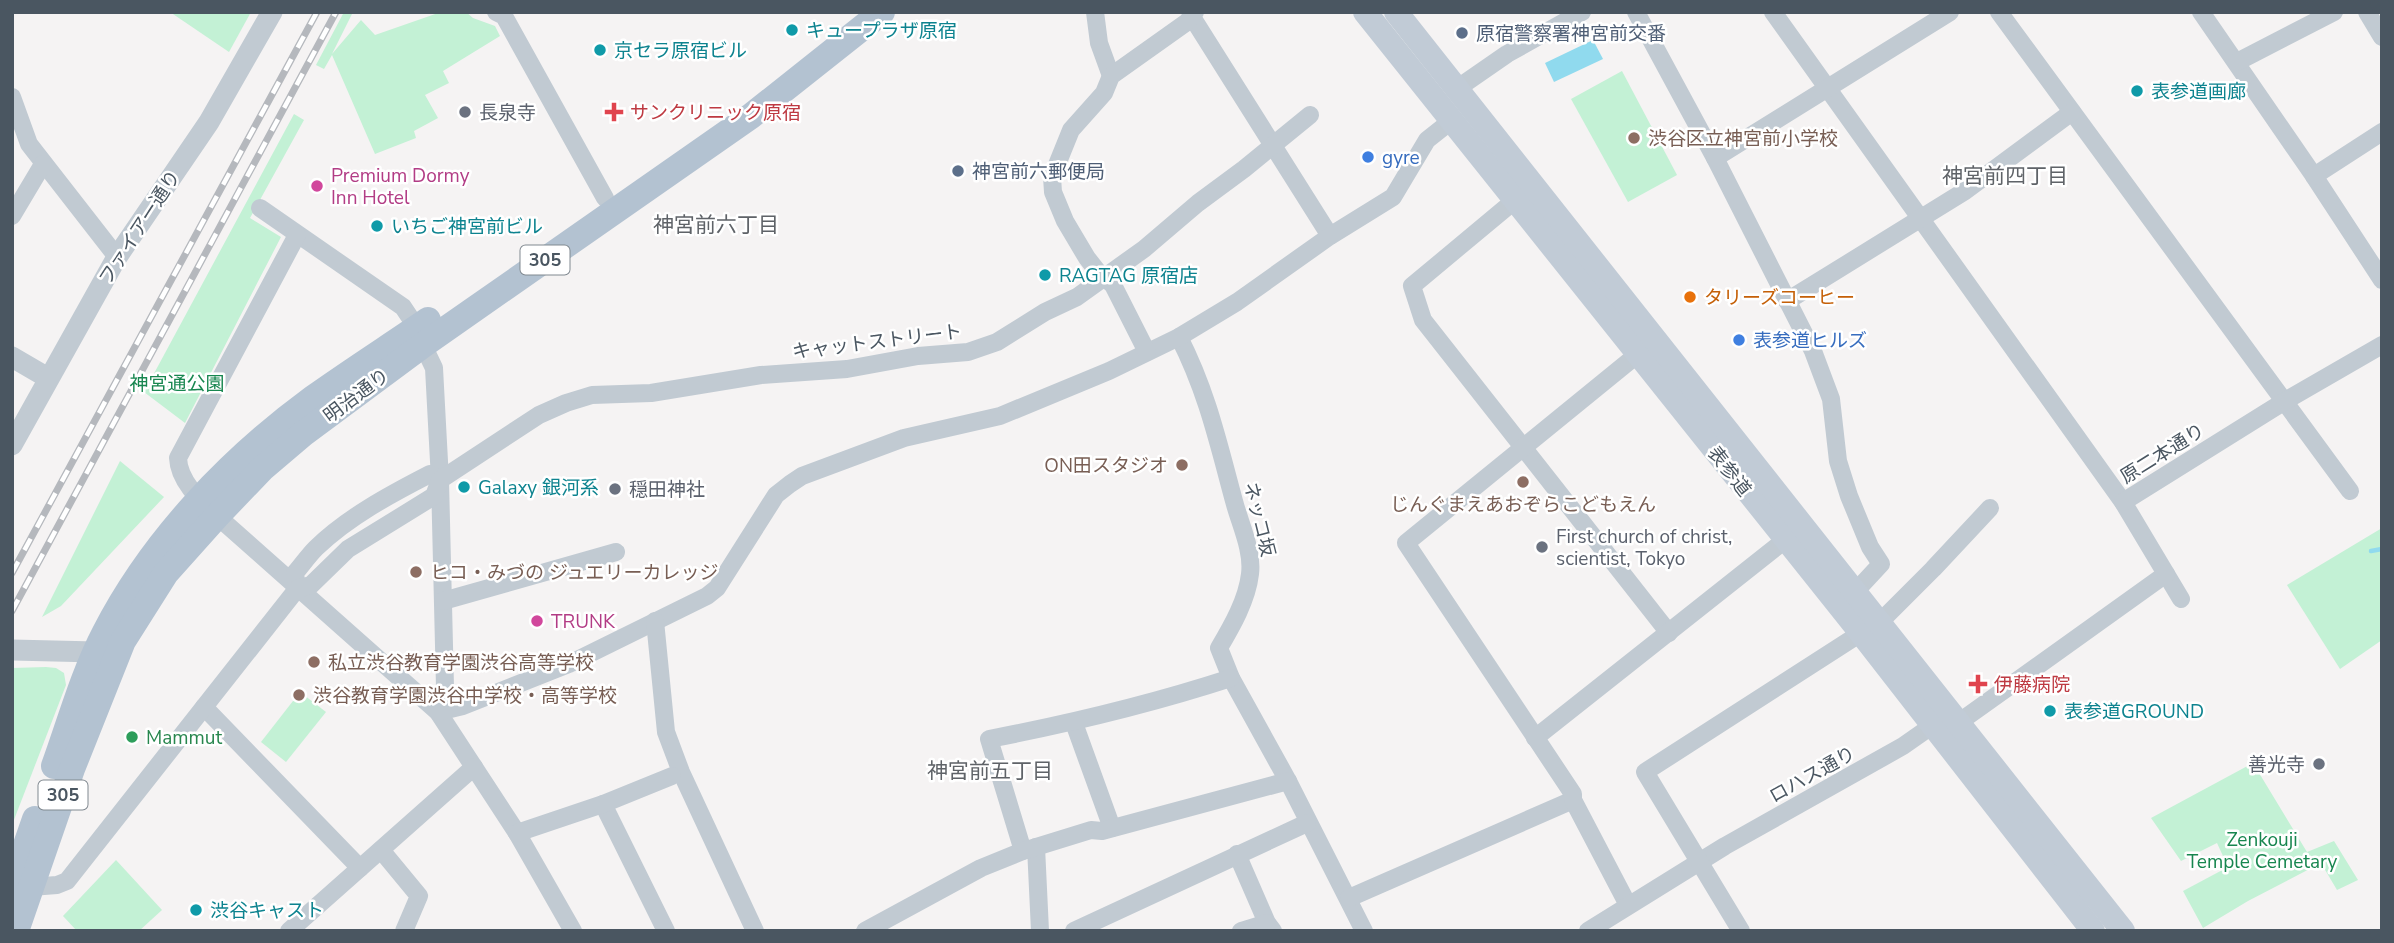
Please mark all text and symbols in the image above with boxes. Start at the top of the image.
place label: キュープラザ原宿 [806,18,957,44]
place label: 原宿警察署神宮前交番 [1476,21,1666,47]
marker: キュープラザ原宿 [784,22,800,38]
marker: 原宿警察署神宮前交番 [1454,25,1470,41]
place label: 京セラ原宿ビル [614,38,747,64]
marker: 京セラ原宿ビル [592,42,608,58]
place label: 表参道画廊 [2151,79,2246,105]
marker: 表参道画廊 [2129,83,2145,99]
place label: 長泉寺 [479,100,536,126]
place label: サンクリニック原宿 [630,100,801,126]
marker: サンクリニック原宿 [604,102,624,122]
marker: 長泉寺 [457,104,473,120]
place label: 渋谷区立神宮前小学校 [1648,126,1838,152]
marker: 渋谷区立神宮前小学校 [1626,130,1642,146]
place label: gyre [1382,145,1420,171]
marker: gyre [1360,149,1376,165]
place label: 神宮前六郵便局 [972,159,1105,185]
district label: 神宮前四丁目 [1942,162,2068,190]
place label: Premium Dormy Inn Hotel [331,163,470,211]
marker: 神宮前六郵便局 [950,163,966,179]
street label: ファイアー通り [93,165,187,290]
marker: Premium Dormy Inn Hotel [309,178,325,194]
district label: 神宮前六丁目 [653,211,779,239]
place label: いちご神宮前ビル [391,214,543,240]
marker: いちご神宮前ビル [369,218,385,234]
road number: 305 [520,246,570,274]
place label: RAGTAG 原宿店 [1059,263,1198,289]
marker: RAGTAG 原宿店 [1037,267,1053,283]
place label: タリーズコーヒー [1704,285,1855,311]
marker: タリーズコーヒー [1682,289,1698,305]
street label: キャットストリート [791,319,964,365]
place label: 表参道ヒルズ [1753,328,1867,354]
marker: 表参道ヒルズ [1731,332,1747,348]
street label: 明治通り [318,363,395,429]
park label: 神宮通公園 [129,371,225,397]
street label: 原二本通り [2115,418,2210,490]
street label: 表参道 [1701,441,1757,502]
place label: ON田スタジオ [1044,453,1168,479]
marker: ON田スタジオ [1174,457,1190,473]
marker: じんぐまえあおぞらこどもえん [1515,474,1531,490]
place label: Galaxy 銀河系 [478,475,599,501]
place label: 穏田神社 [629,477,705,503]
marker: Galaxy 銀河系 [456,479,472,495]
street label: ネッコ坂 [1237,479,1281,559]
marker: 穏田神社 [607,481,623,497]
place label: じんぐまえあおぞらこどもえん [1390,492,1656,518]
place label: First church of christ, scientist, Tokyo [1556,524,1732,572]
marker: First church of christ, scientist, Tokyo [1534,539,1550,555]
place label: ヒコ・みづの ジュエリーカレッジ [430,560,719,586]
marker: ヒコ・みづの ジュエリーカレッジ [408,564,424,580]
place label: TRUNK [551,609,616,635]
marker: TRUNK [529,613,545,629]
place label: 私立渋谷教育学園渋谷高等学校 [328,650,594,676]
marker: 私立渋谷教育学園渋谷高等学校 [306,654,322,670]
place label: 伊藤病院 [1994,672,2070,698]
marker: 伊藤病院 [1968,674,1988,694]
place label: 渋谷教育学園渋谷中学校・高等学校 [313,683,617,709]
marker: 渋谷教育学園渋谷中学校・高等学校 [291,687,307,703]
place label: 表参道GROUND [2064,699,2204,725]
marker: 表参道GROUND [2042,703,2058,719]
place label: Mammut [146,725,223,751]
marker: Mammut [124,729,140,745]
street label: ロハス通り [1765,740,1860,809]
place label: 善光寺 [2248,752,2305,778]
marker: 善光寺 [2311,756,2327,772]
district label: 神宮前五丁目 [927,757,1053,785]
road number: 305 [38,780,88,810]
park label: Zenkouji Temple Cemetary [2187,827,2337,875]
place label: 渋谷キャスト [210,898,324,924]
marker: 渋谷キャスト [188,902,204,918]

